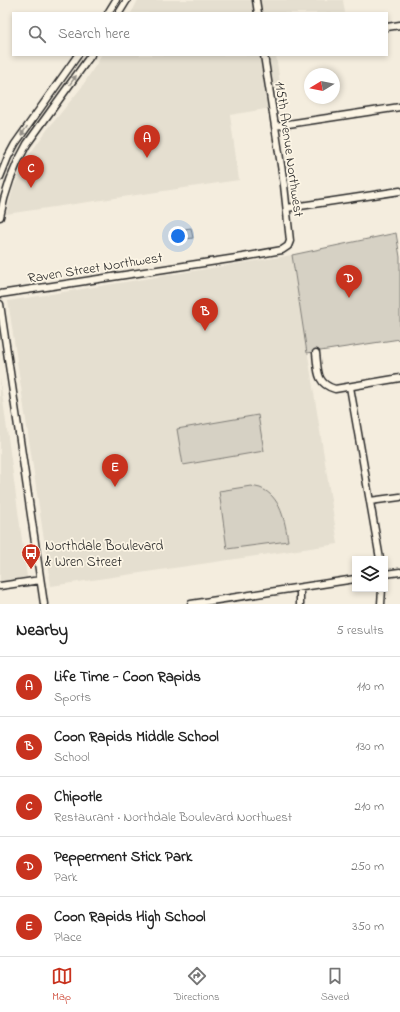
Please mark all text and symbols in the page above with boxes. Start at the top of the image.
search box [12,12,388,56]
icon: search [26,23,48,45]
text: Search here [58,23,130,45]
north arrow [304,68,340,104]
one-way arrow [68,75,77,86]
street label: 115th Avenue Northwest [269,80,308,219]
pin: A [134,125,160,158]
one-way arrow [20,126,28,137]
pin: C [18,155,44,188]
your location [168,226,188,246]
street label: Raven Street Northwest [26,247,164,290]
pin: D [336,265,362,298]
pin: B [192,298,218,331]
pin: E [102,454,128,487]
place label: Northdale Boulevard & Wren Street [45,536,164,573]
bus stop icon: Northdale Boulevard & Wren Street [20,542,42,570]
map controls [352,556,388,592]
button: layers [352,556,388,592]
text: Nearby [16,618,68,643]
text: 5 results [336,621,384,640]
text: Life Time - Coon Rapids [54,666,201,688]
text: A [25,677,33,696]
text: 110 m [357,677,384,696]
text: Sports [54,688,91,707]
text: Coon Rapids Middle School [54,726,219,748]
text: B [25,737,33,756]
text: 130 m [356,737,384,756]
text: School [54,748,90,767]
text: Chipotle [54,786,102,808]
text: C [25,797,33,816]
text: 210 m [354,797,384,816]
text: Restaurant · Northdale Boulevard Northwest [54,808,292,827]
text: Pepperment Stick Park [54,846,192,868]
text: D [24,857,34,876]
text: 250 m [351,857,384,876]
text: Park [54,868,78,887]
text: Coon Rapids High School [54,906,206,928]
text: E [25,917,33,936]
text: 350 m [352,917,384,936]
text: Place [54,928,82,947]
tab: Map [51,965,73,1005]
tab: Directions [174,965,219,1005]
tab: Saved [321,965,349,1005]

